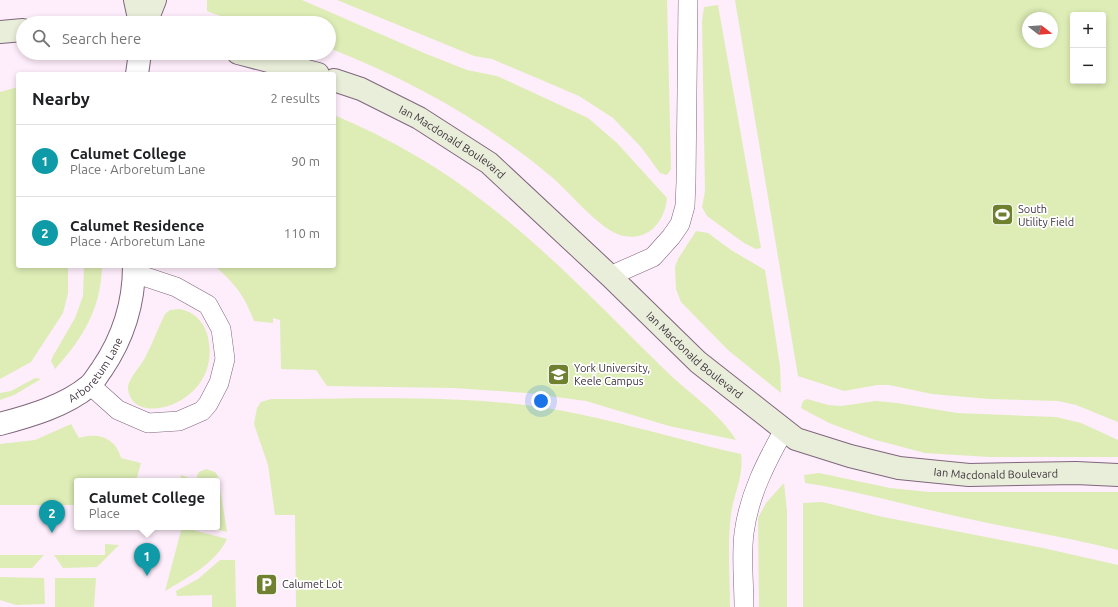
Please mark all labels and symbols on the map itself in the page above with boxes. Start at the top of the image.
north arrow [1022,12,1058,48]
street label: Ian Macdonald Boulevard [397,103,508,181]
sports icon: South Utility Field [989,202,1015,228]
place label: South Utility Field [1018,203,1074,228]
street label: Ian Macdonald Boulevard [644,309,745,401]
street label: Arboretum Lane [66,336,125,404]
school or university icon: York University, Keele Campus [546,361,572,387]
place label: York University, Keele Campus [574,362,650,387]
your location [531,391,551,411]
street label: Ian Macdonald Boulevard [933,466,1058,481]
pin: 2 [39,500,65,533]
pin: 1 [134,543,160,576]
parking icon: Calumet Lot [253,571,279,597]
place label: Calumet Lot [282,578,343,590]

